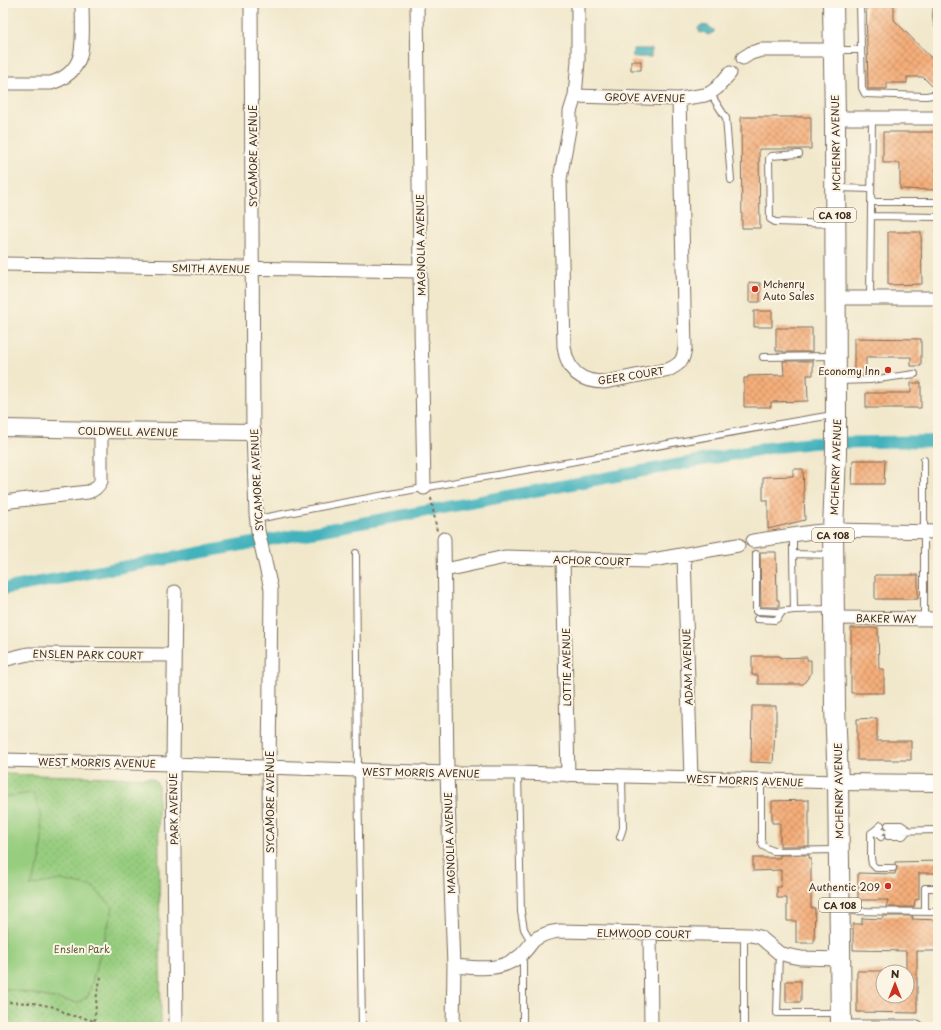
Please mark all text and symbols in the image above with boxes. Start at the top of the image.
street label: GROVE AVENUE [604,89,686,105]
street label: MCHENRY AVENUE [827,95,843,191]
street label: SYCAMORE AVENUE [245,105,260,207]
street label: MAGNOLIA AVENUE [412,194,428,296]
road number: CA 108 [814,208,856,222]
street label: SMITH AVENUE [172,260,250,276]
place label: Mchenry Auto Sales [763,276,815,303]
marker: Mchenry Auto Sales [750,284,760,294]
street label: GEER COURT [597,362,666,388]
place label: Economy Inn [818,363,880,378]
marker: Economy Inn [883,365,893,375]
street label: MCHENRY AVENUE [826,419,844,515]
street label: COLDWELL AVENUE [78,423,178,439]
street label: SYCAMORE AVENUE [246,428,266,532]
road number: CA 108 [812,528,854,542]
street label: ACHOR COURT [553,551,631,569]
street label: BAKER WAY [856,610,917,626]
street label: LOTTIE AVENUE [558,628,574,706]
street label: ADAM AVENUE [678,628,696,706]
street label: ENSLEN PARK COURT [33,646,144,662]
street label: MCHENRY AVENUE [830,743,846,839]
street label: SYCAMORE AVENUE [262,751,277,853]
street label: WEST MORRIS AVENUE [38,753,156,771]
street label: WEST MORRIS AVENUE [362,763,480,781]
street label: WEST MORRIS AVENUE [686,770,804,790]
street label: PARK AVENUE [165,773,181,845]
street label: MAGNOLIA AVENUE [440,792,458,894]
place label: Authentic 209 [809,879,880,894]
marker: Authentic 209 [883,881,893,891]
road number: CA 108 [819,898,861,912]
street label: ELMWOOD COURT [597,925,692,941]
park label: Enslen Park [54,941,110,956]
north arrow [875,964,915,1004]
text: N [891,965,900,982]

